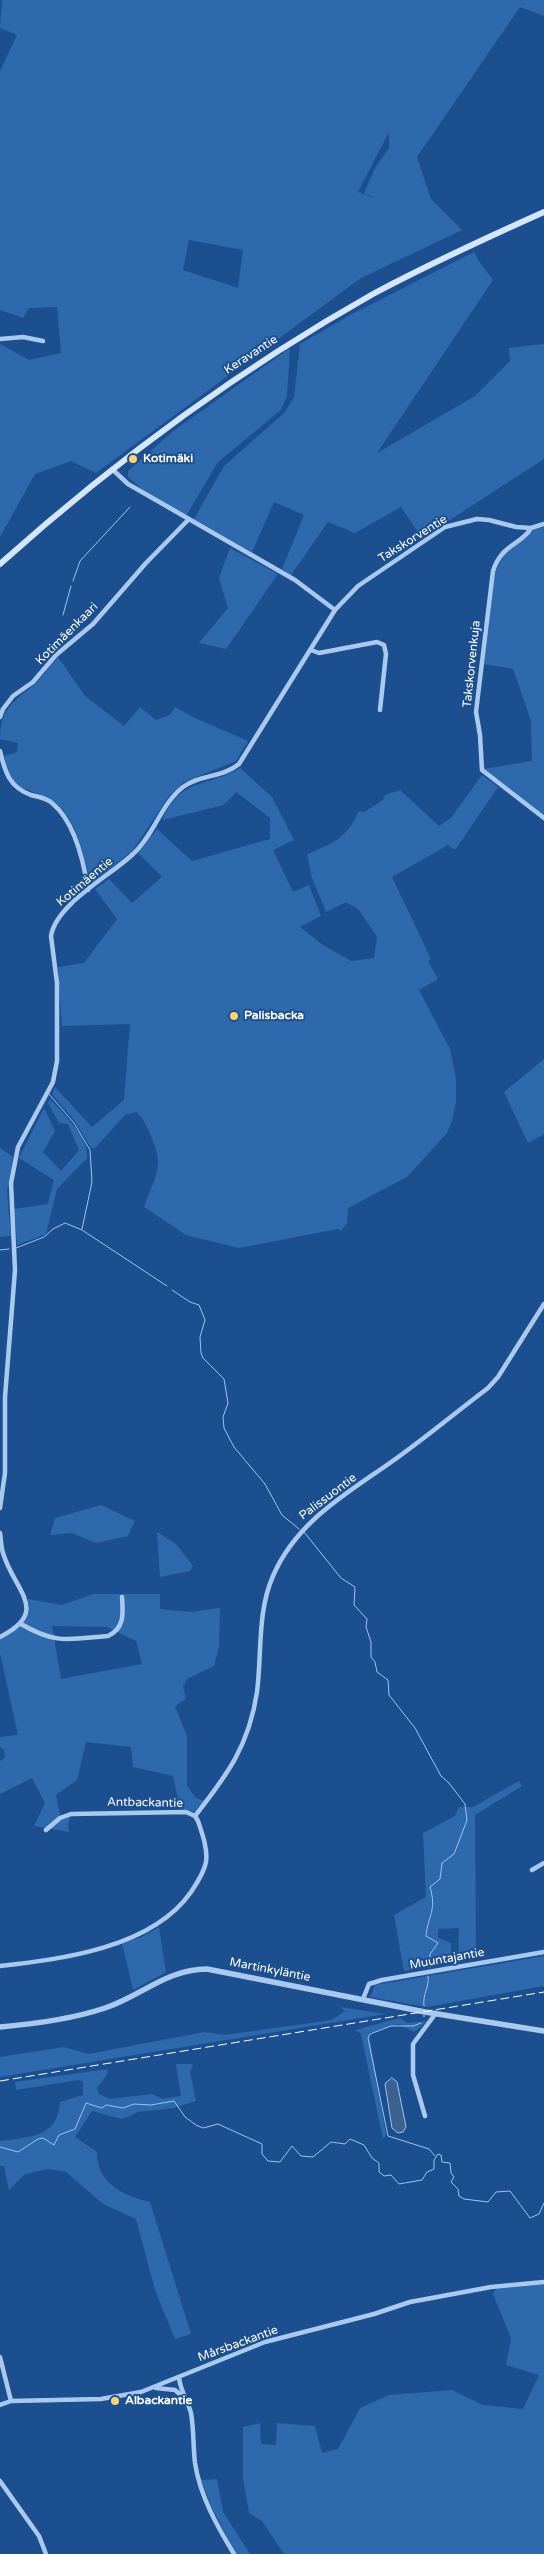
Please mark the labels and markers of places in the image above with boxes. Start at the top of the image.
place label: Kotimäki [143,452,193,466]
marker: Kotimäki [127,453,139,465]
place label: Palisbacka [244,1009,304,1023]
marker: Palisbacka [228,1010,240,1022]
place label: Albackantie [125,2394,192,2408]
marker: Albackantie [109,2395,121,2407]

